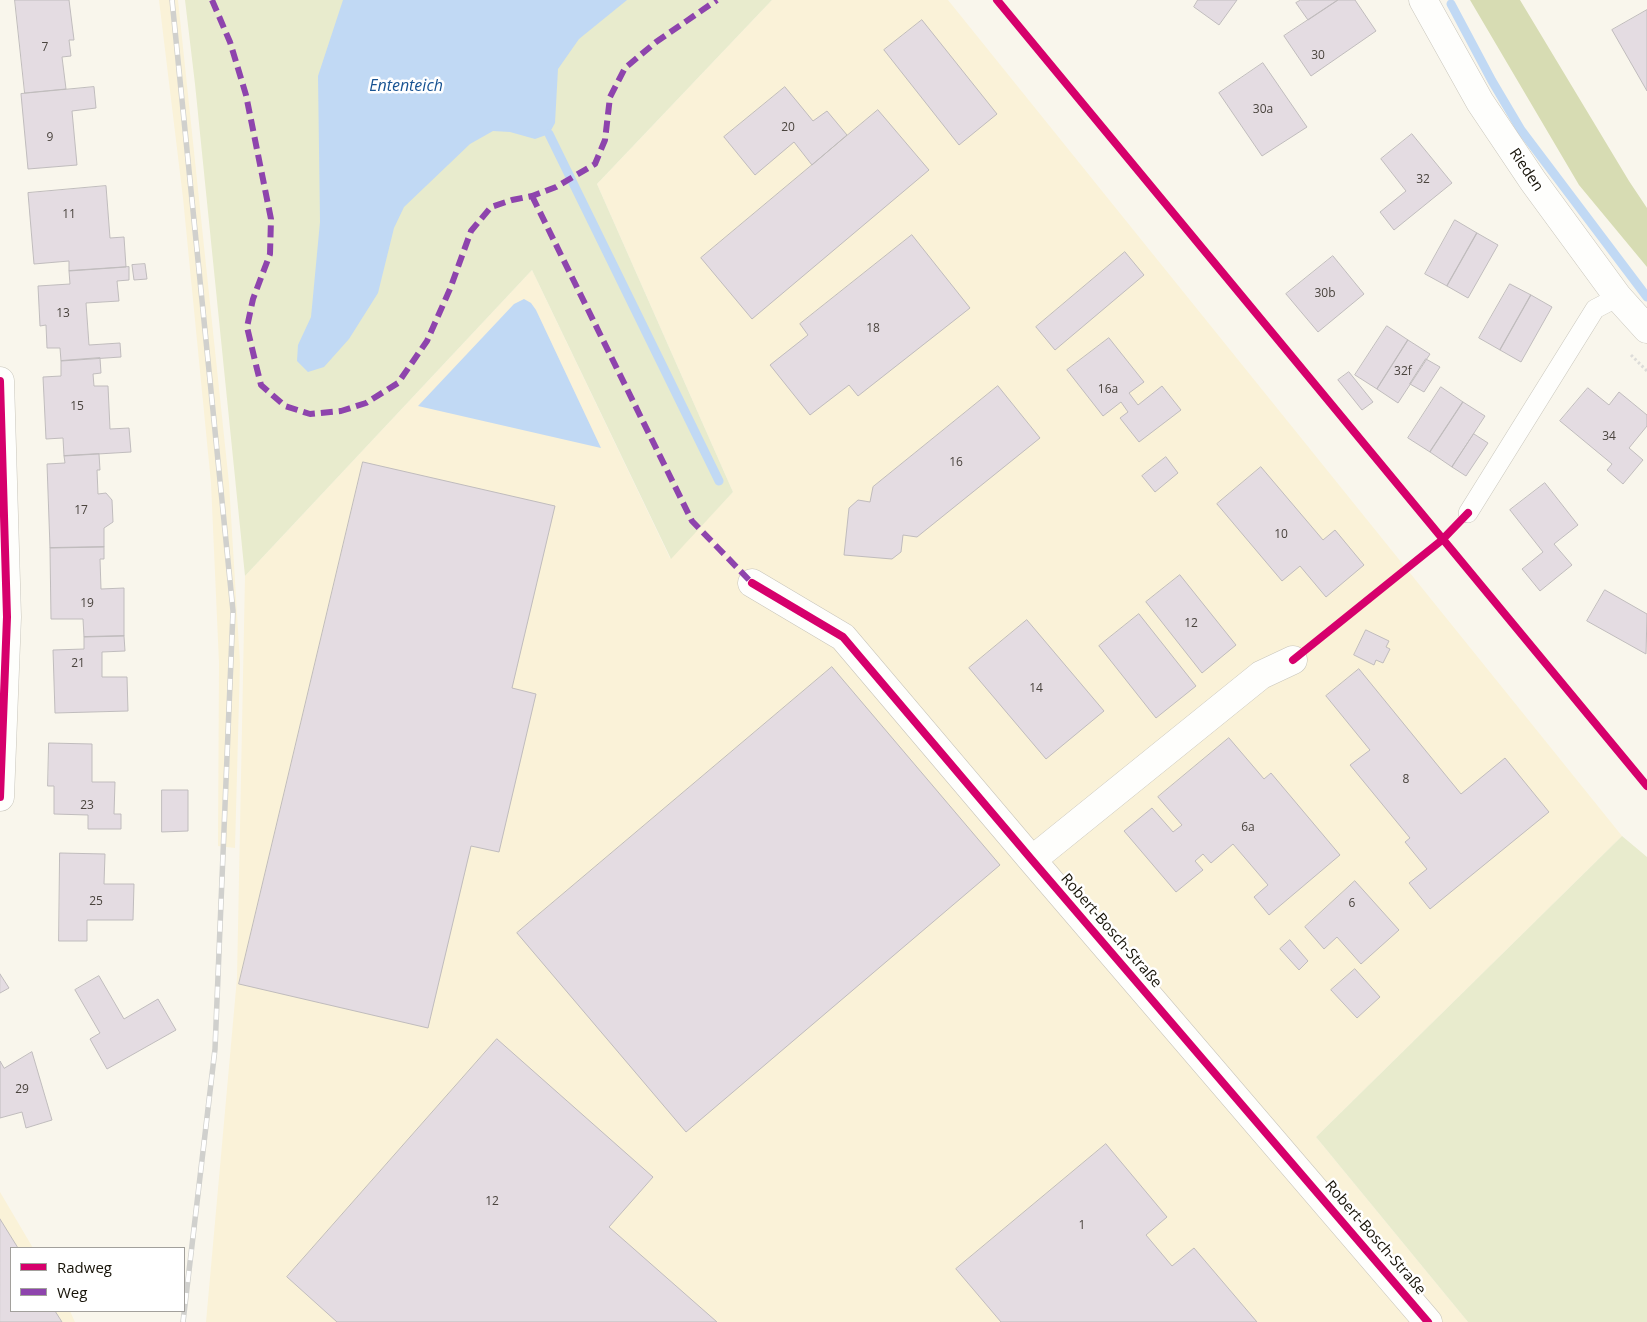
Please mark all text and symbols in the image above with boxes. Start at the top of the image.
house number: 7 [42,41,48,55]
house number: 30 [1311,49,1325,63]
water label: Ententeich [369,76,443,96]
house number: 30a [1253,103,1273,117]
house number: 20 [781,121,795,135]
house number: 9 [47,131,53,145]
street label: Rieden [1505,145,1547,195]
house number: 32 [1416,173,1430,187]
house number: 11 [62,208,76,222]
house number: 30b [1314,287,1336,301]
house number: 13 [56,307,70,321]
house number: 18 [866,322,880,336]
house number: 32f [1394,365,1412,379]
house number: 16a [1098,383,1118,397]
house number: 15 [70,400,84,414]
house number: 34 [1602,430,1616,444]
house number: 16 [949,456,963,470]
house number: 17 [74,504,88,518]
house number: 10 [1274,528,1288,542]
house number: 19 [80,597,94,611]
house number: 12 [1184,617,1198,631]
house number: 21 [71,657,85,671]
house number: 14 [1029,682,1043,696]
house number: 8 [1403,773,1409,787]
house number: 23 [80,799,94,813]
house number: 6a [1241,821,1255,835]
street label: Robert-Bosch-Straße [1057,870,1165,992]
house number: 25 [89,895,103,909]
house number: 6 [1349,897,1355,911]
house number: 29 [15,1083,29,1097]
street label: Robert-Bosch-Straße [1321,1177,1429,1299]
house number: 12 [485,1195,499,1209]
house number: 1 [1079,1219,1085,1233]
legend [10,1247,185,1312]
text: Radweg [57,1257,112,1277]
text: Weg [57,1282,87,1302]

